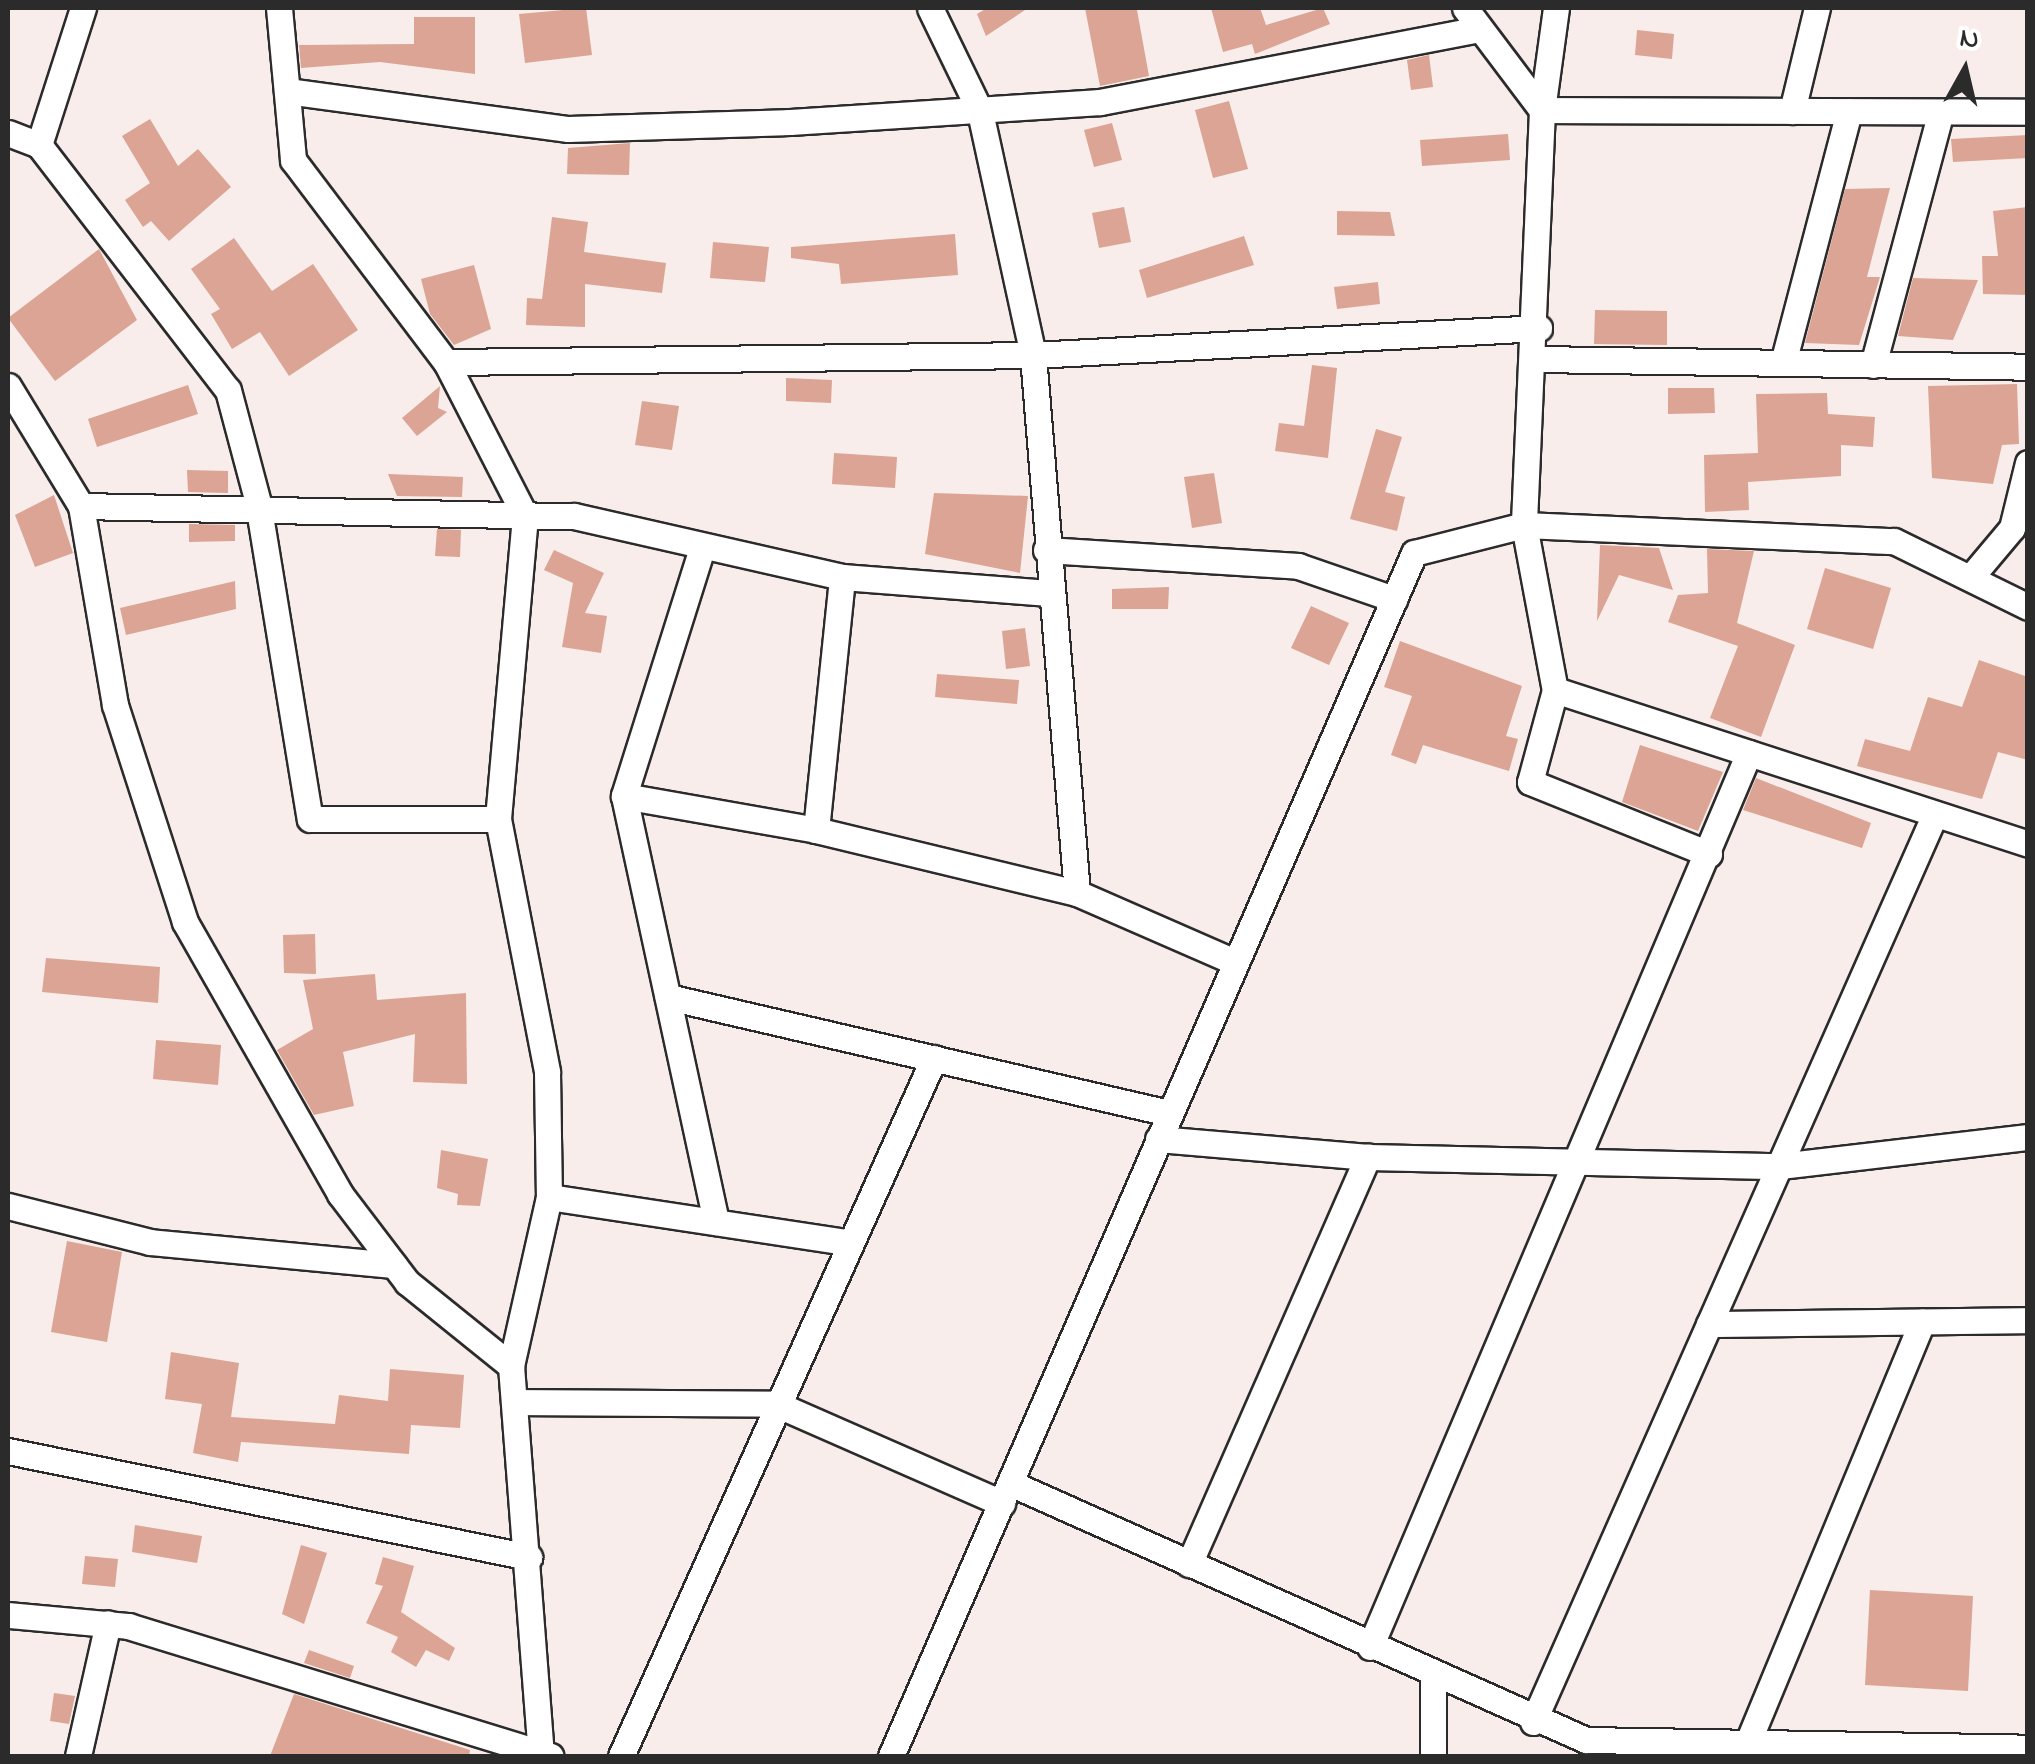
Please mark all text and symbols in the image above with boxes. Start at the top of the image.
text: N [1957,18,1981,61]
north arrow [1915,20,2015,120]

